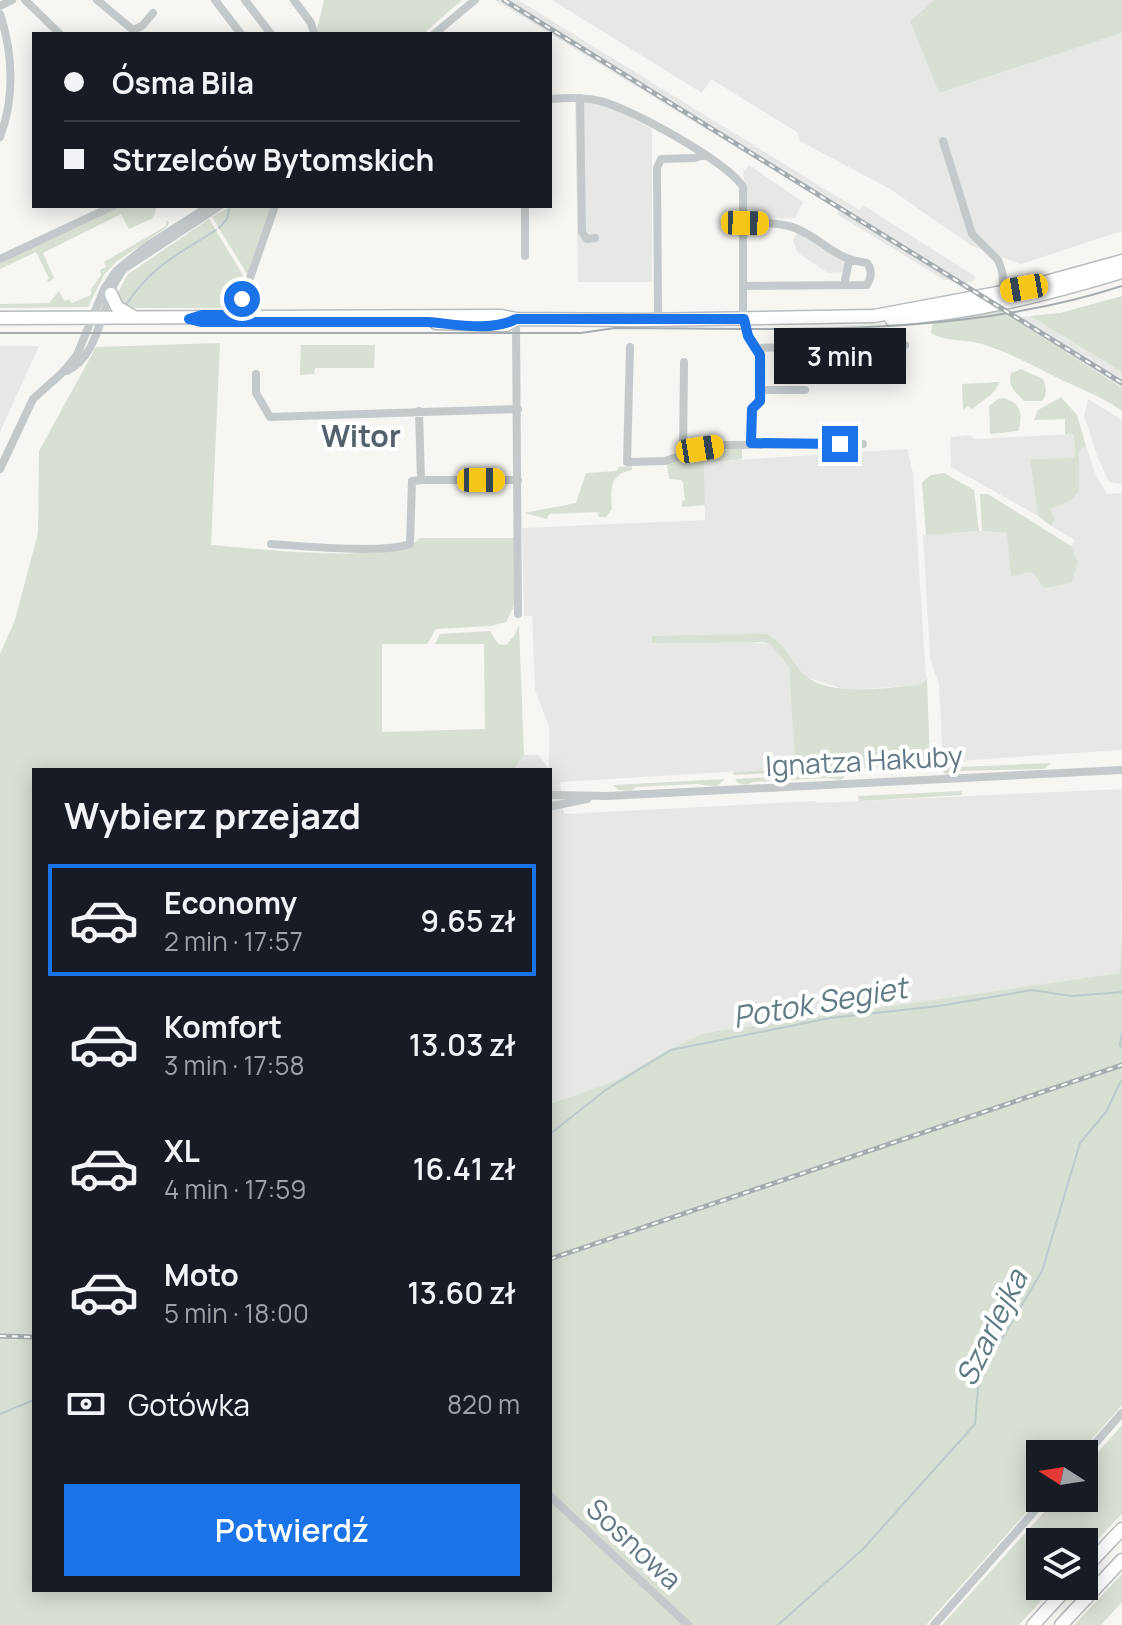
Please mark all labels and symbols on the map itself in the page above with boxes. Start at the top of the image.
car [721,211,769,235]
car [998,272,1050,304]
route start [224,281,260,317]
callout: 3 min [774,328,906,384]
district label: Witor [321,415,401,456]
route end [822,426,858,462]
car [674,433,726,465]
car [457,468,505,492]
street label: Ignatza Hakuby [764,736,964,784]
water label: Potok Segiet [729,966,913,1037]
water label: Szarlejka [945,1261,1037,1392]
north arrow [1026,1440,1098,1512]
street label: Sosnowa [579,1489,690,1597]

